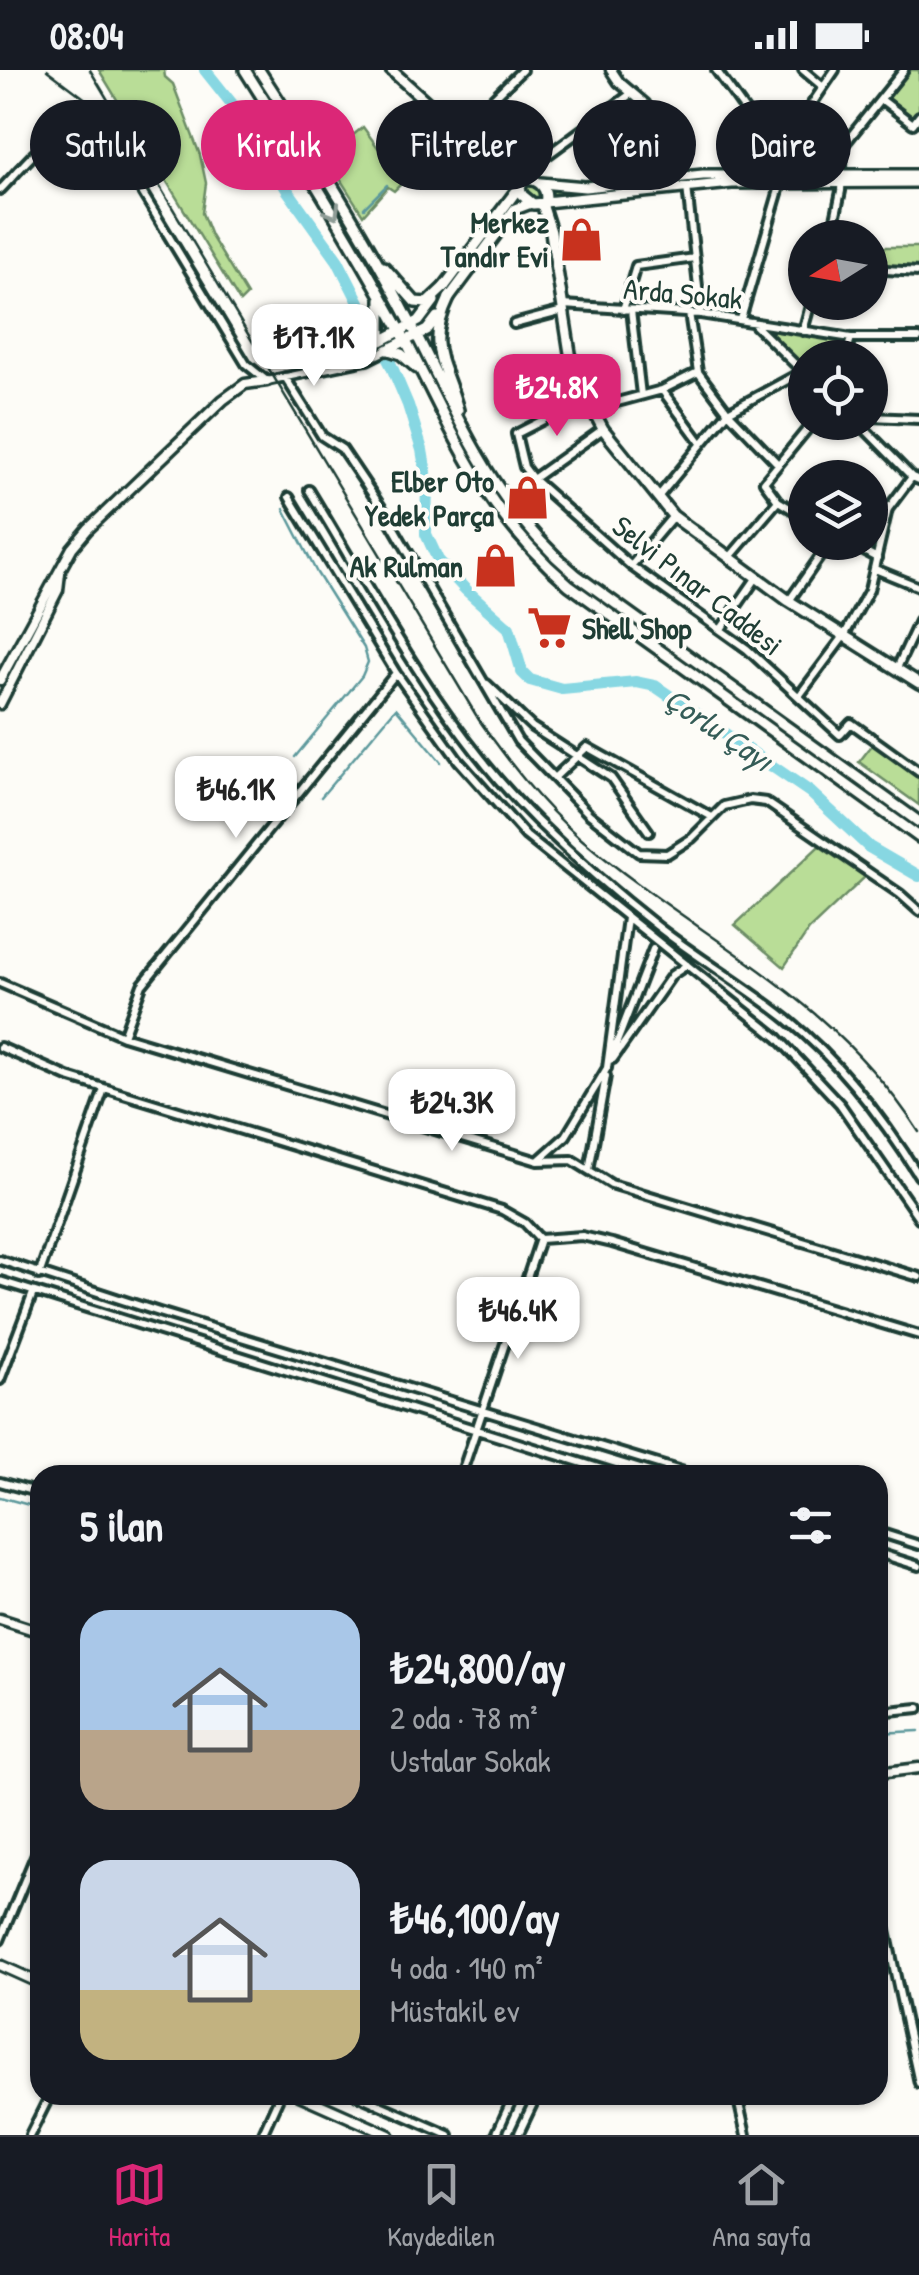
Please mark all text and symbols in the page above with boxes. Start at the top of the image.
text: 08:04 [50,9,124,61]
chip: Satılık [30,100,181,190]
chip: Kiralık [201,100,356,190]
chip: Filtreler [376,100,553,190]
chip: Yeni [573,100,696,190]
chip: Daire [716,100,851,190]
one-way arrow [321,201,340,219]
place label: Merkez Tandır Evi [440,202,549,276]
shop icon: Merkez Tandır Evi [558,215,606,263]
north arrow [788,220,888,320]
map controls [788,220,888,560]
street label: Arda Sokak [622,268,744,318]
pin: ₺17.1K [233,304,395,389]
text: ₺17.1K [274,315,354,358]
button: locate [788,340,888,440]
pin: ₺24.8K [476,354,638,439]
text: ₺24.8K [516,365,598,408]
button: layers [788,460,888,560]
place label: Elber Oto Yedek Parça [365,461,494,535]
shop icon: Elber Oto Yedek Parça [503,474,551,522]
street label: Selvi Pınar Caddesi [605,506,791,664]
shop icon: Ak Rulman [472,542,520,590]
place label: Ak Rulman [350,546,463,586]
supermarket icon: Shell Shop [525,604,573,652]
place label: Shell Shop [582,608,692,649]
water label: Çorlu Çayı [656,677,783,782]
pin: ₺46.1K [155,756,317,841]
text: ₺46.1K [197,767,275,810]
pin: ₺24.3K [371,1069,533,1154]
text: ₺24.3K [410,1080,494,1123]
pin: ₺46.4K [437,1277,599,1362]
text: ₺46.4K [479,1288,557,1331]
text: 5 ilan [80,1497,163,1554]
icon: filters [783,1498,838,1553]
text: ₺24,800/ay [390,1639,566,1696]
icon: home [160,1650,280,1770]
text: 2 oda · 78 m² [390,1696,538,1739]
text: Ustalar Sokak [390,1739,551,1782]
text: ₺46,100/ay [390,1889,560,1946]
icon: home [160,1900,280,2020]
text: 4 oda · 140 m² [390,1946,543,1989]
text: Müstakil ev [390,1989,520,2032]
tab: Harita [108,2157,170,2255]
tab: Kaydedilen [387,2157,495,2255]
tab: Ana sayfa [712,2157,811,2255]

